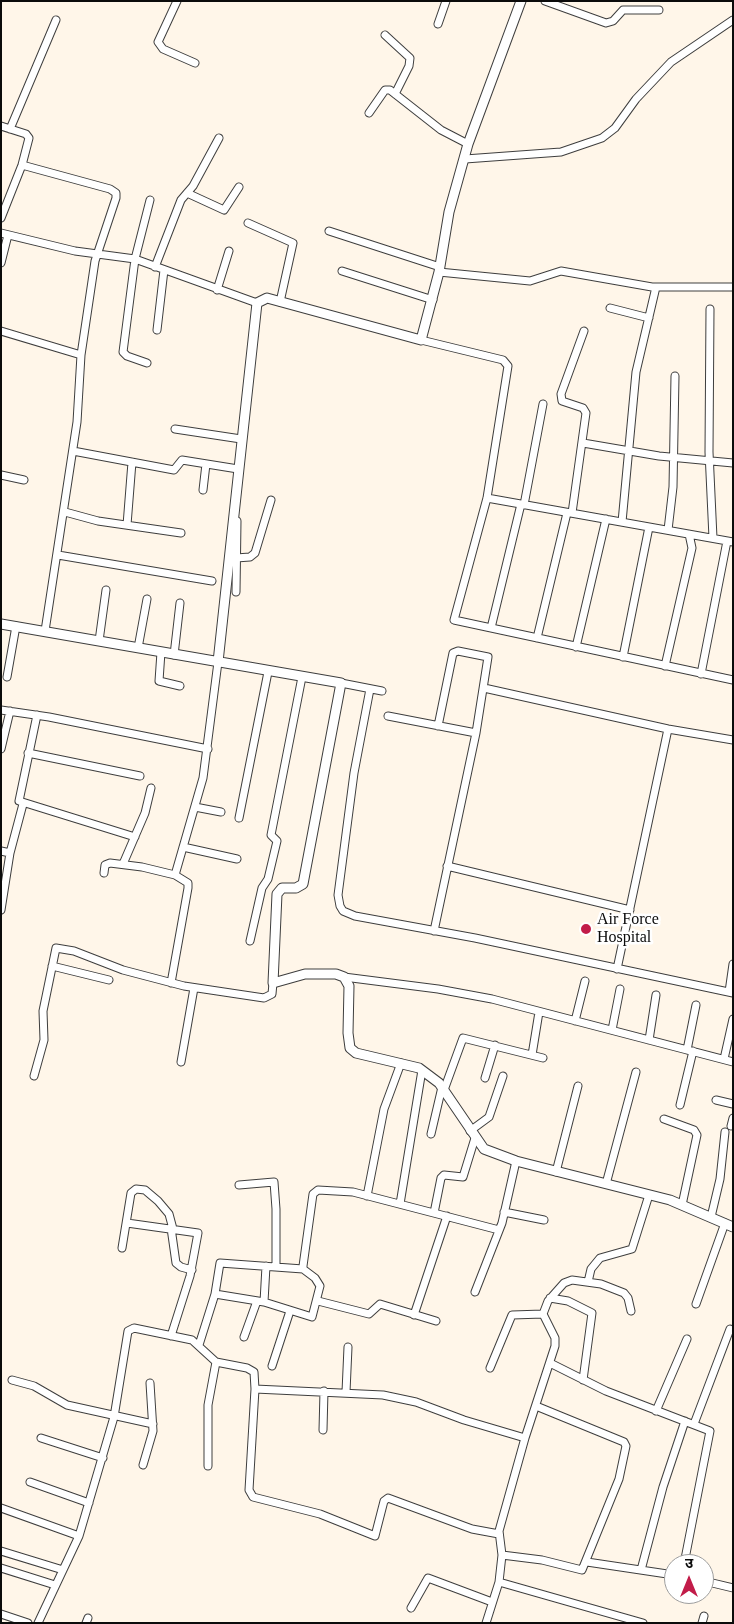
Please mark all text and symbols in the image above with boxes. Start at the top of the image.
place label: Air Force Hospital [597,910,663,948]
marker: Air Force Hospital [579,922,593,936]
north arrow [664,1554,714,1604]
text: उ [685,1555,693,1574]

